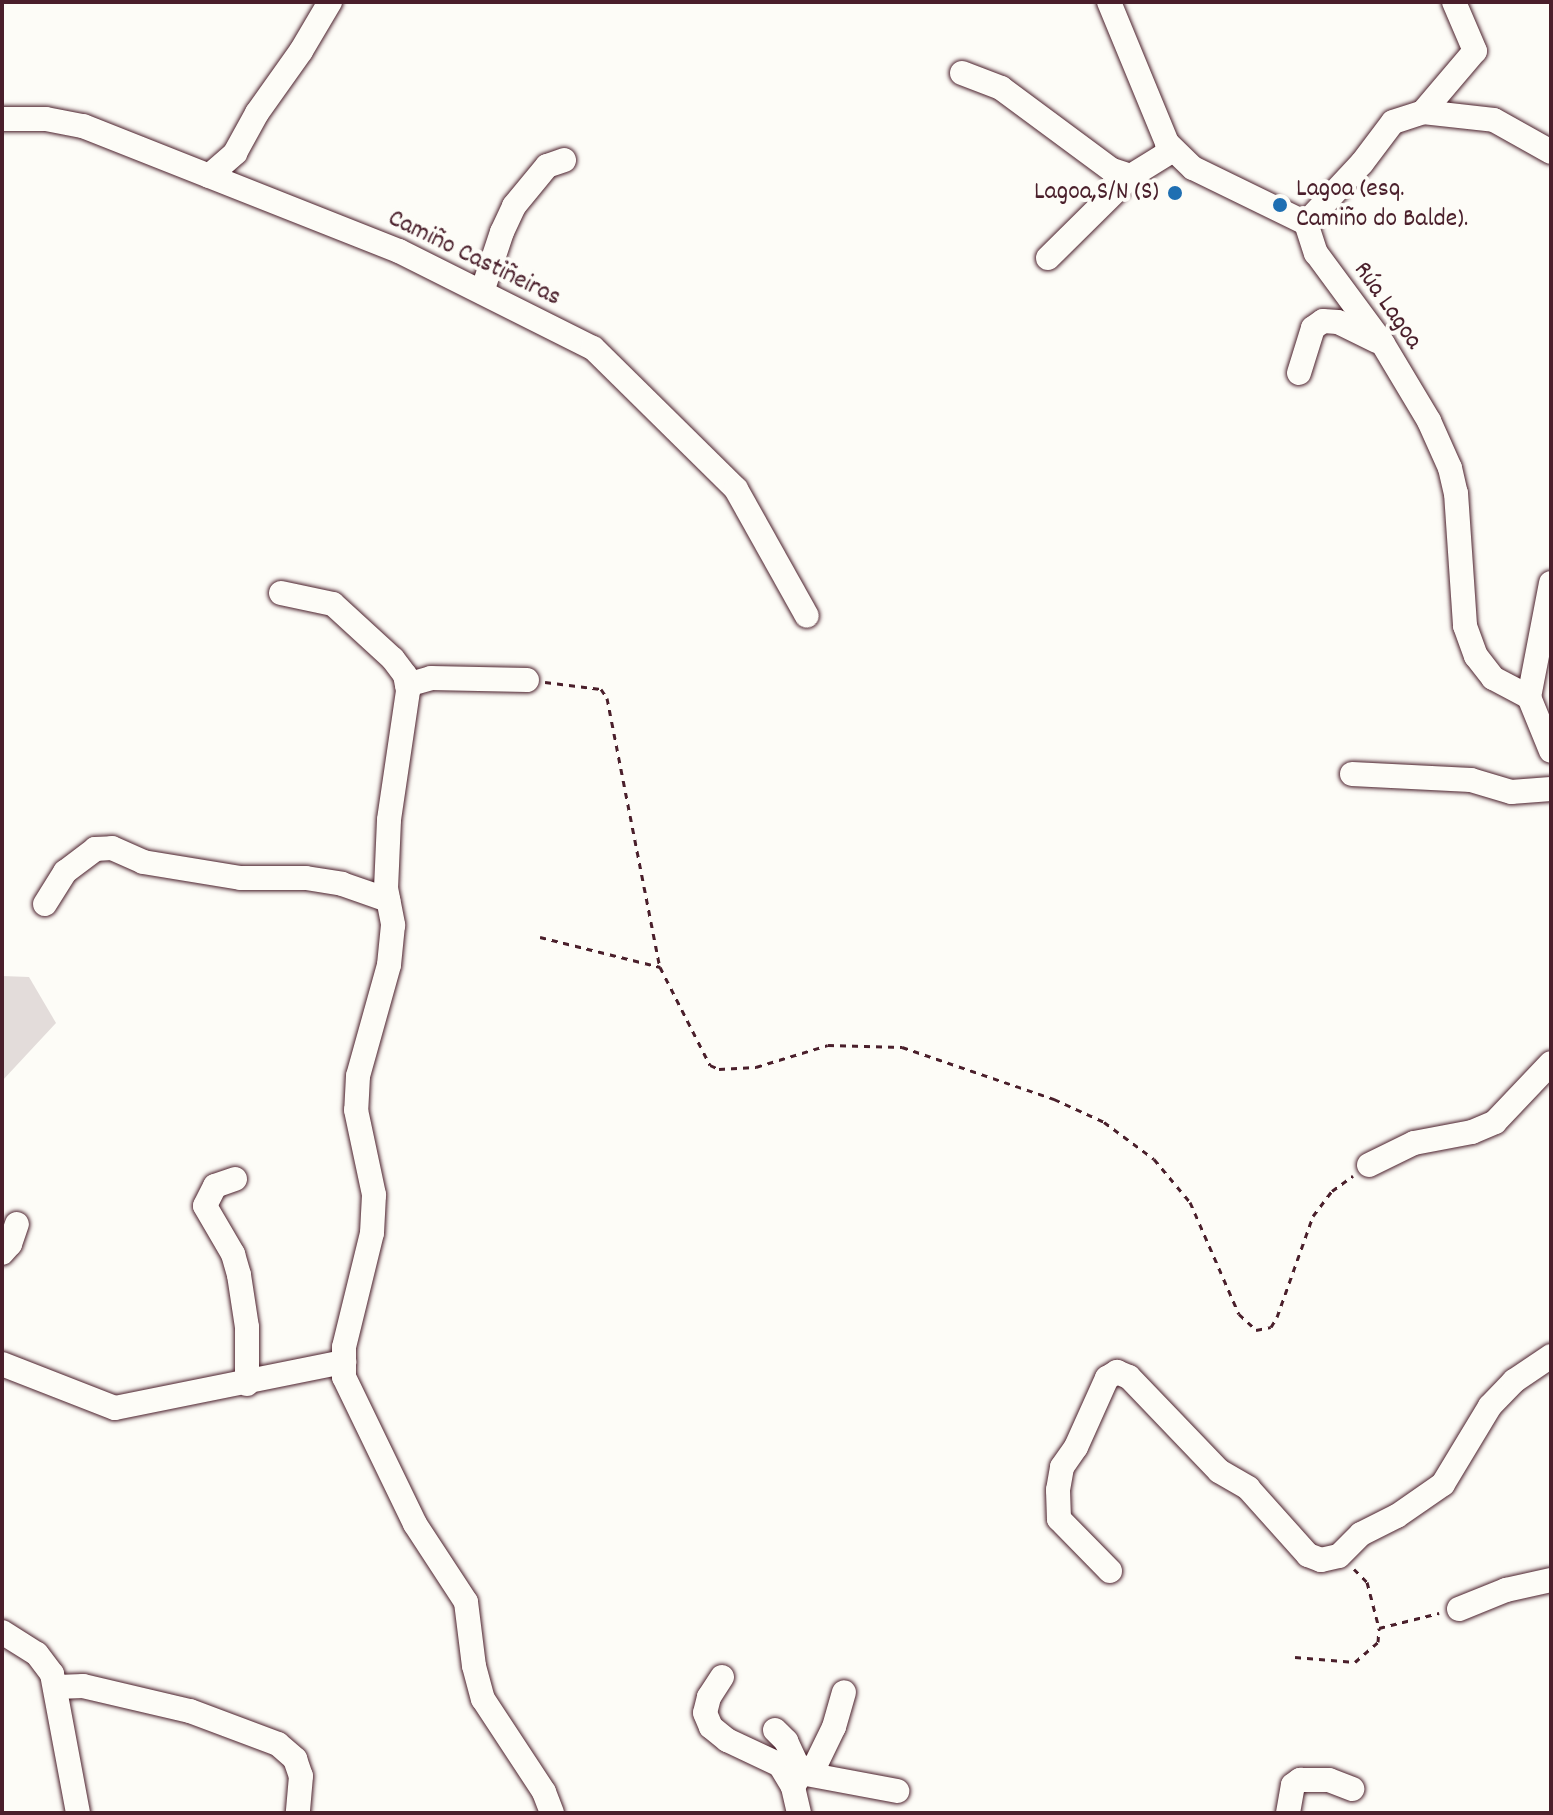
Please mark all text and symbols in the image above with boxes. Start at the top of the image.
place label: Lagoa (esq. Camiño do Balde). [1296,174,1468,236]
place label: Lagoa,S/N (S) [1034,177,1159,209]
marker: Lagoa,S/N (S) [1166,184,1184,202]
marker: Lagoa (esq. Camiño do Balde). [1271,196,1289,214]
street label: Camiño Castiñeiras [382,204,566,314]
street label: Rúa Lagoa [1346,256,1428,356]

